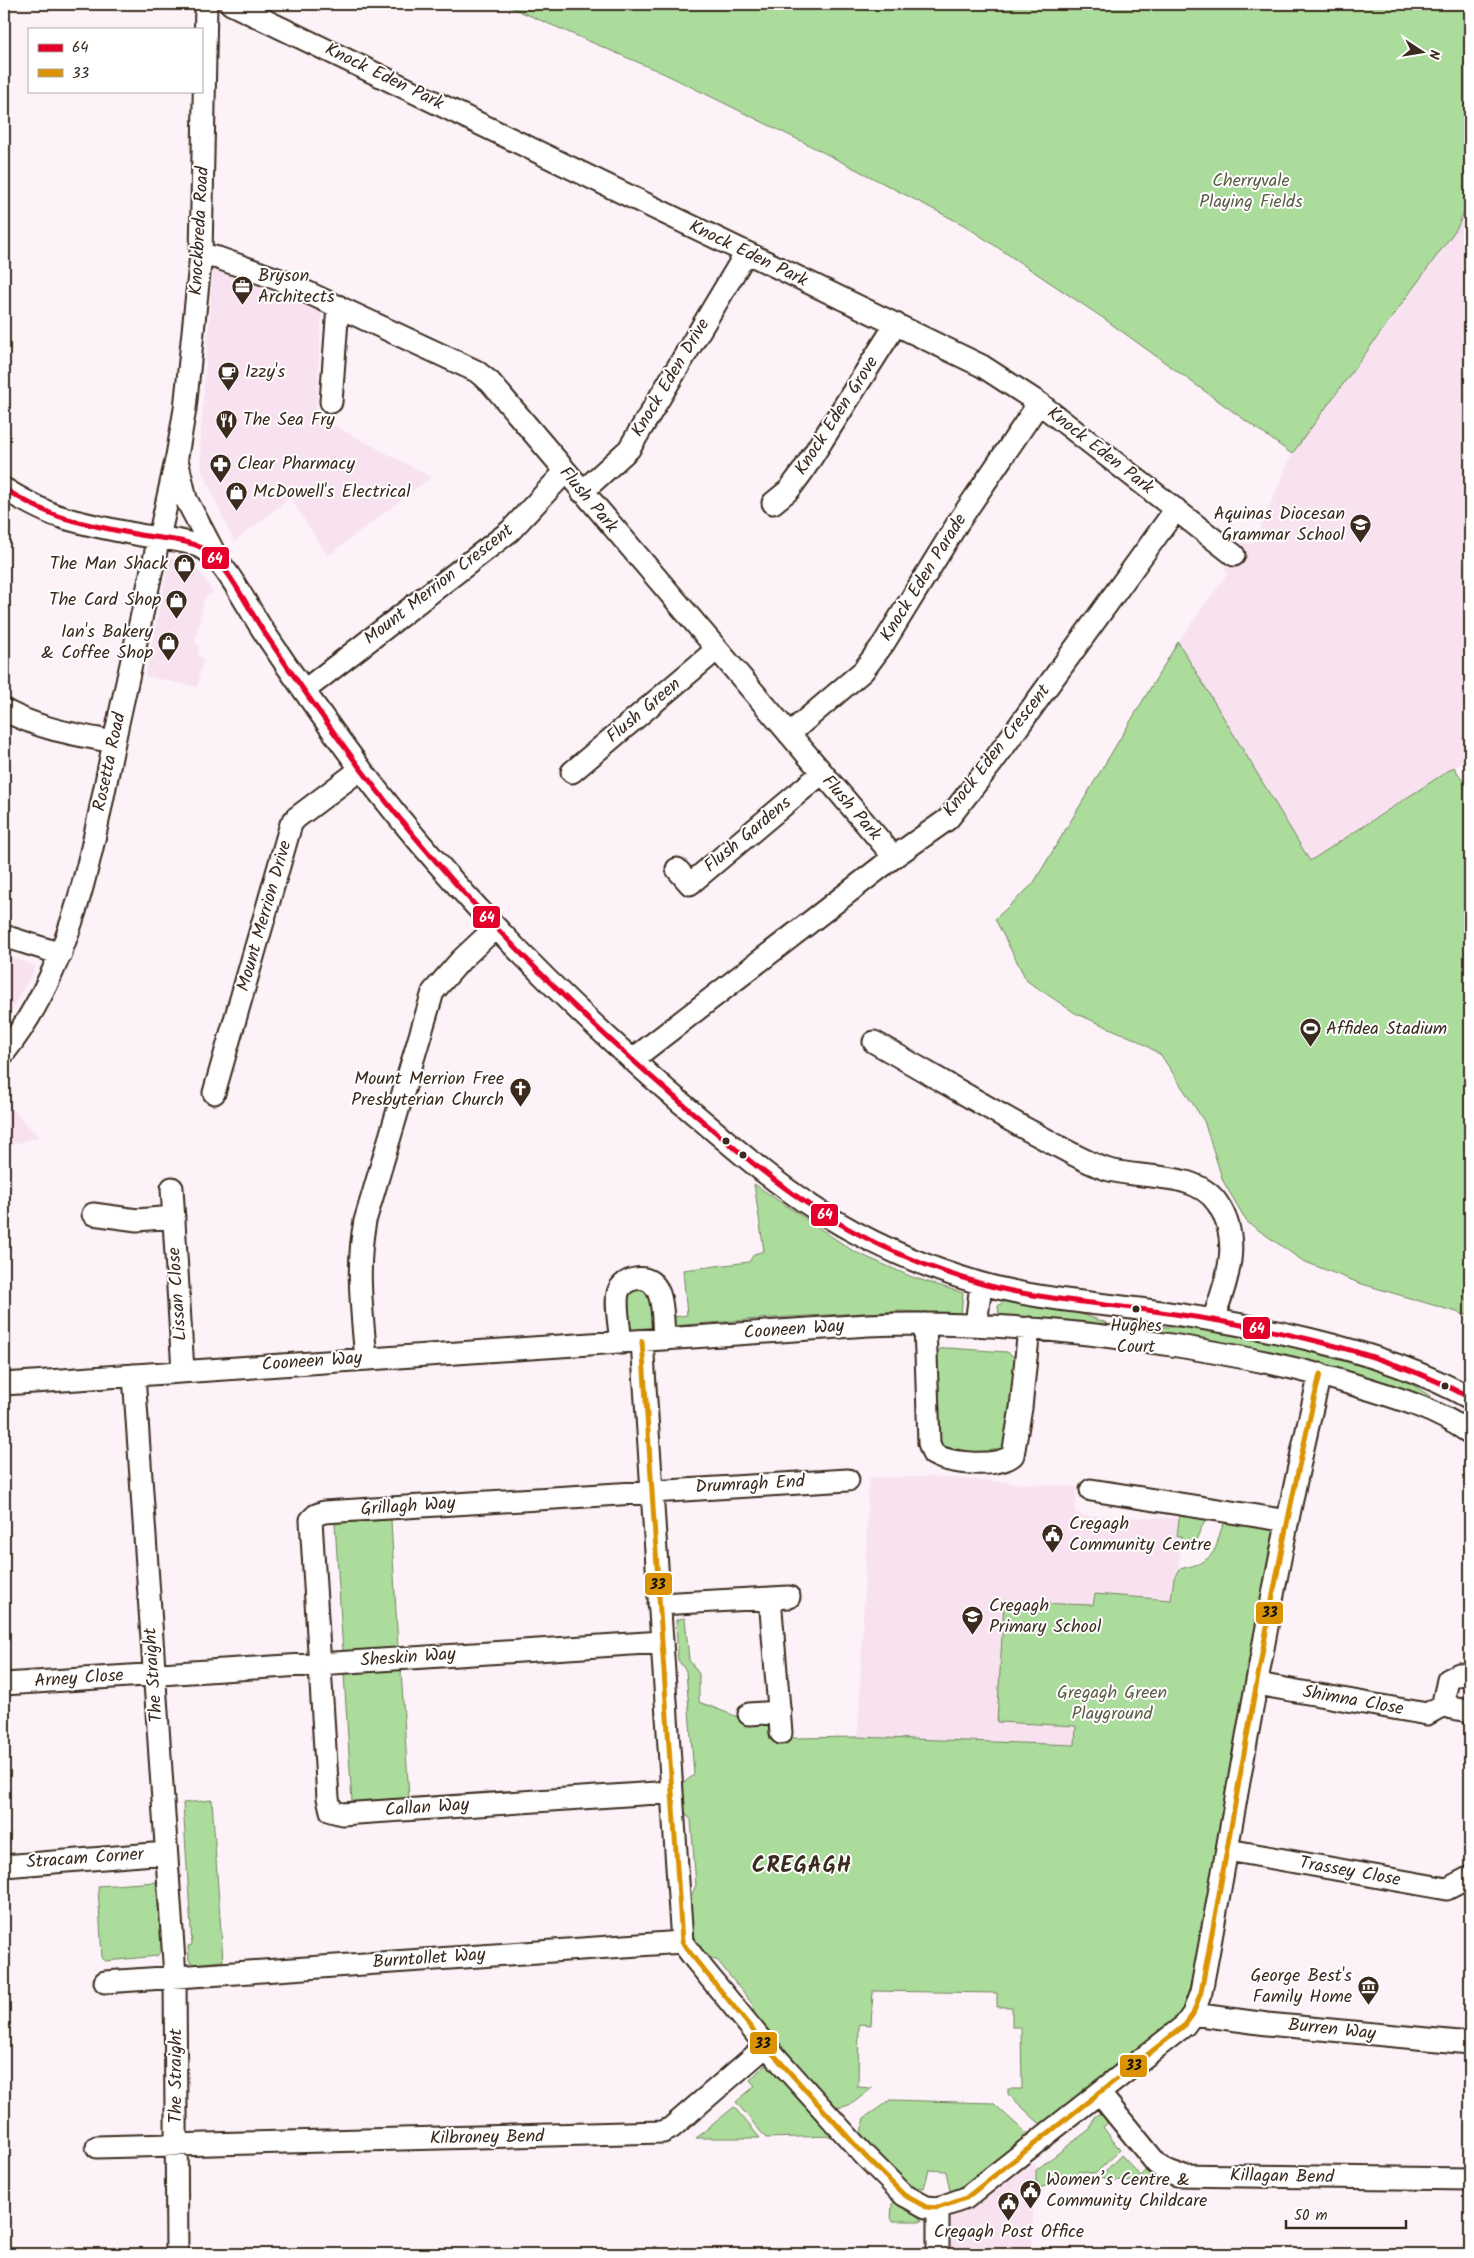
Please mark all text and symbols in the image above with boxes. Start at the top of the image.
legend [28,28,202,92]
north arrow [1396,28,1446,78]
text: 64 [72,36,89,60]
street label: Knock Eden Park [320,36,449,119]
text: N [1422,48,1445,61]
text: 33 [72,62,90,86]
street label: Knockbreda Road [182,165,218,296]
park label: Cherryvale Playing Fields [1199,167,1303,217]
street label: Knock Eden Park [684,213,813,296]
place label: Bryson Architects [258,262,335,312]
office icon: Bryson Architects [230,274,254,305]
street label: Knock Eden Drive [624,313,718,443]
street label: Knock Eden Grove [787,351,887,481]
place label: Izzy's [245,358,285,387]
cafe icon: Izzy's [217,360,241,391]
street label: Knock Eden Park [1040,400,1160,503]
place label: The Sea Fry [243,406,335,435]
restaurant icon: The Sea Fry [215,408,239,439]
place label: Clear Pharmacy [237,450,356,479]
pharmacy icon: Clear Pharmacy [209,452,233,483]
street label: Flush Park [551,460,625,540]
place label: McDowell's Electrical [253,478,411,507]
shop icon: McDowell's Electrical [225,480,249,511]
place label: Aquinas Diocesan Grammar School [1214,500,1346,550]
street label: Knock Eden Parade [873,508,975,648]
school or university icon: Aquinas Diocesan Grammar School [1349,512,1373,543]
street label: Mount Merrion Crescent [358,516,521,653]
line badge: 64 [201,546,230,570]
text: 64 [207,548,223,570]
place label: The Man Shack [50,550,169,579]
shop icon: The Man Shack [172,552,196,583]
place label: The Card Shop [49,586,161,615]
shop icon: The Card Shop [165,588,189,619]
place label: Ian's Bakery & Coffee Shop [41,618,154,668]
shop icon: Ian's Bakery & Coffee Shop [157,630,181,661]
street label: Flush Green [600,671,688,751]
street label: Knock Eden Crescent [936,678,1059,824]
street label: Rosetta Road [85,709,135,814]
street label: Flush Park [814,768,888,848]
street label: Flush Gardens [698,789,798,880]
street label: Mount Merrion Drive [230,837,300,995]
line badge: 64 [472,905,501,929]
text: 64 [479,907,495,929]
place label: Affidea Stadium [1326,1015,1447,1044]
sports icon: Affidea Stadium [1298,1017,1322,1048]
place label: Mount Merrion Free Presbyterian Church [351,1065,504,1115]
church icon: Mount Merrion Free Presbyterian Church [508,1077,532,1108]
unlabelled marker [721,1136,731,1146]
unlabelled marker [738,1150,748,1160]
line badge: 64 [810,1203,839,1227]
text: 64 [817,1204,833,1226]
street label: Lissan Close [160,1246,196,1342]
marker: Hughes Court [1131,1304,1141,1314]
street label: Cooneen Way [743,1312,846,1348]
place label: Hughes Court [1110,1313,1162,1361]
line badge: 64 [1242,1316,1271,1340]
text: 64 [1249,1318,1265,1340]
street label: Cooneen Way [261,1344,364,1380]
unlabelled marker [1440,1381,1450,1391]
street label: Drumragh End [695,1468,806,1502]
street label: Grillagh Way [360,1489,457,1525]
place label: Cregagh Community Centre [1069,1510,1211,1560]
public building icon: Cregagh Community Centre [1041,1522,1065,1553]
line badge: 33 [644,1572,673,1596]
text: 33 [649,1574,666,1596]
place label: Cregagh Primary School [989,1592,1102,1642]
line badge: 33 [1255,1601,1284,1625]
text: 33 [1261,1602,1278,1624]
school or university icon: Cregagh Primary School [961,1604,985,1635]
street label: The Straight [136,1626,172,1723]
street label: Sheskin Way [359,1640,457,1676]
street label: Arney Close [33,1661,125,1697]
street label: Shimna Close [1300,1678,1406,1724]
park label: Gregagh Green Playground [1057,1679,1167,1729]
street label: Callan Way [384,1791,471,1825]
street label: Stracam Corner [25,1840,146,1878]
district label: CREGAGH [752,1849,852,1884]
street label: Trassey Close [1297,1849,1403,1895]
street label: Burntollet Way [372,1941,487,1977]
place label: George Best's Family Home [1250,1962,1352,2012]
museum icon: George Best's Family Home [1356,1974,1380,2005]
street label: Burren Way [1287,2011,1378,2049]
street label: The Straight [162,2027,191,2123]
line badge: 33 [749,2031,778,2055]
text: 33 [754,2033,771,2055]
line badge: 33 [1119,2054,1148,2078]
text: 33 [1125,2055,1142,2077]
street label: Kilbroney Bend [430,2122,545,2153]
street label: Killagan Bend [1230,2162,1335,2192]
place label: Women’s Centre & Community Childcare [1046,2166,1207,2216]
public building icon: Women’s Centre & Community Childcare [1018,2178,1042,2209]
public building icon: Cregagh Post Office [997,2190,1021,2221]
scale bar [1286,2198,1406,2230]
text: 50 m [1294,2204,1328,2228]
place label: Cregagh Post Office [934,2218,1084,2247]

